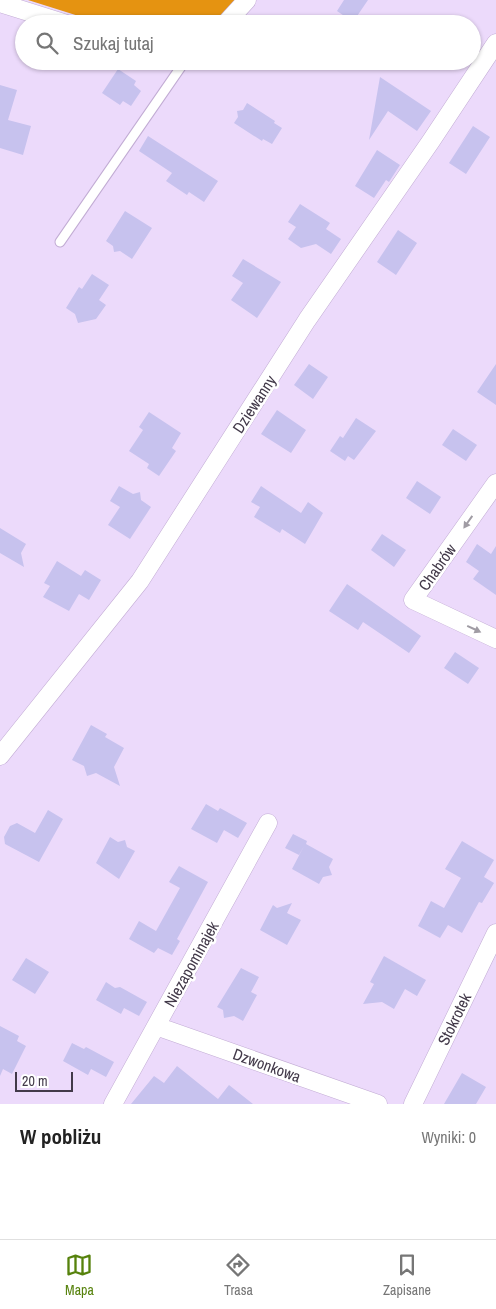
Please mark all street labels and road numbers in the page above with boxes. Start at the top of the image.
street label: Dziewanny [227,370,281,437]
street label: Chabrów [413,539,461,595]
street label: Niezapominajek [158,917,224,1011]
street label: Stokrotek [432,989,476,1049]
street label: Dzwonkowa [230,1043,305,1088]

